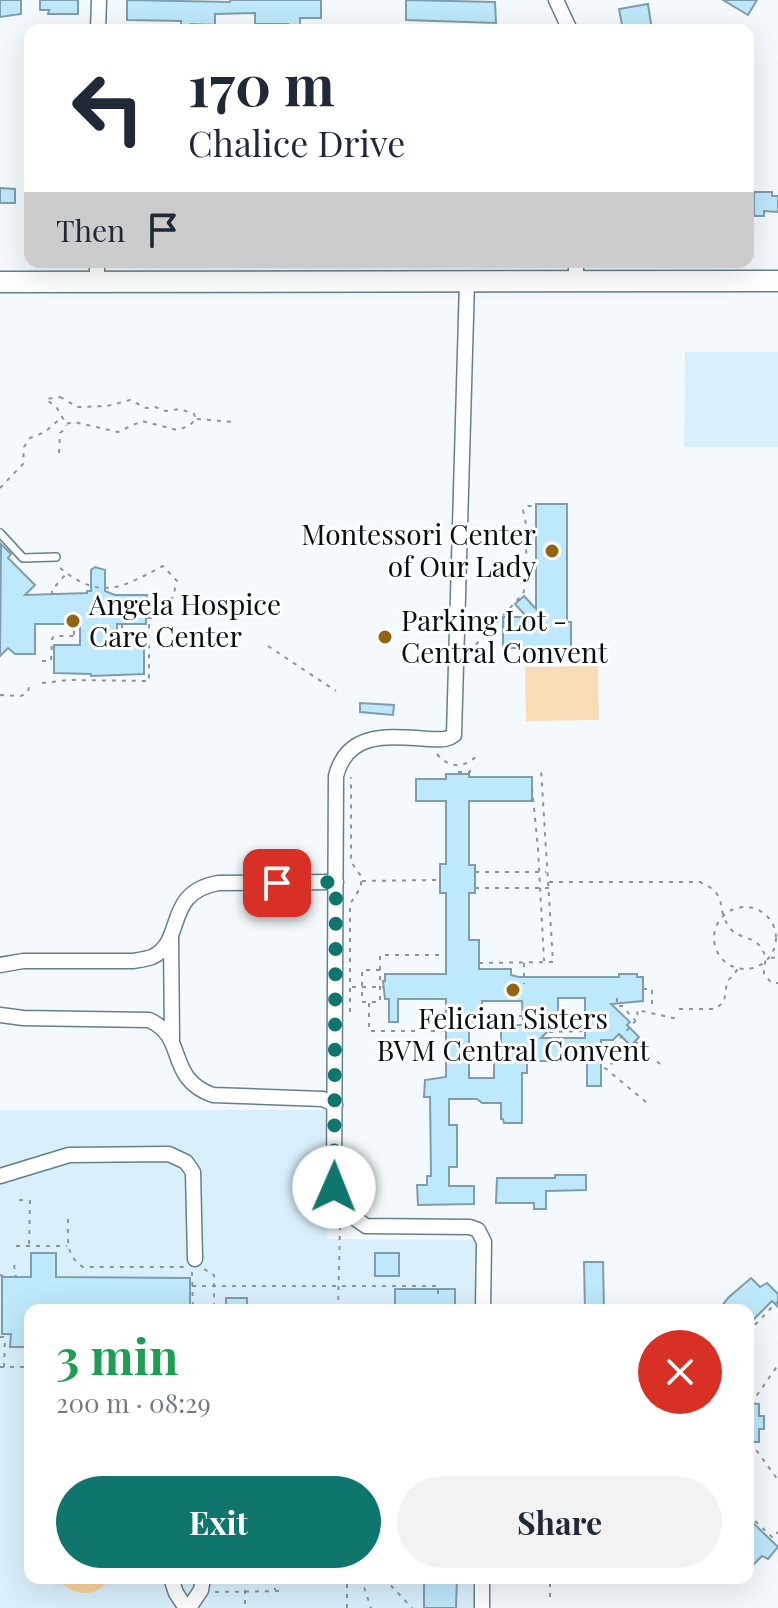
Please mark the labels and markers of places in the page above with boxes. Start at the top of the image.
place label: Montessori Center of Our Lady [301,515,537,584]
marker: Montessori Center of Our Lady [543,542,561,560]
place label: Angela Hospice Care Center [88,585,281,654]
place label: Parking Lot - Central Convent [401,601,609,670]
marker: Angela Hospice Care Center [64,612,82,630]
marker: Parking Lot - Central Convent [376,628,394,646]
pin [243,849,311,917]
marker: Felician Sisters BVM Central Convent [504,981,522,999]
place label: Felician Sisters BVM Central Convent [377,999,650,1068]

